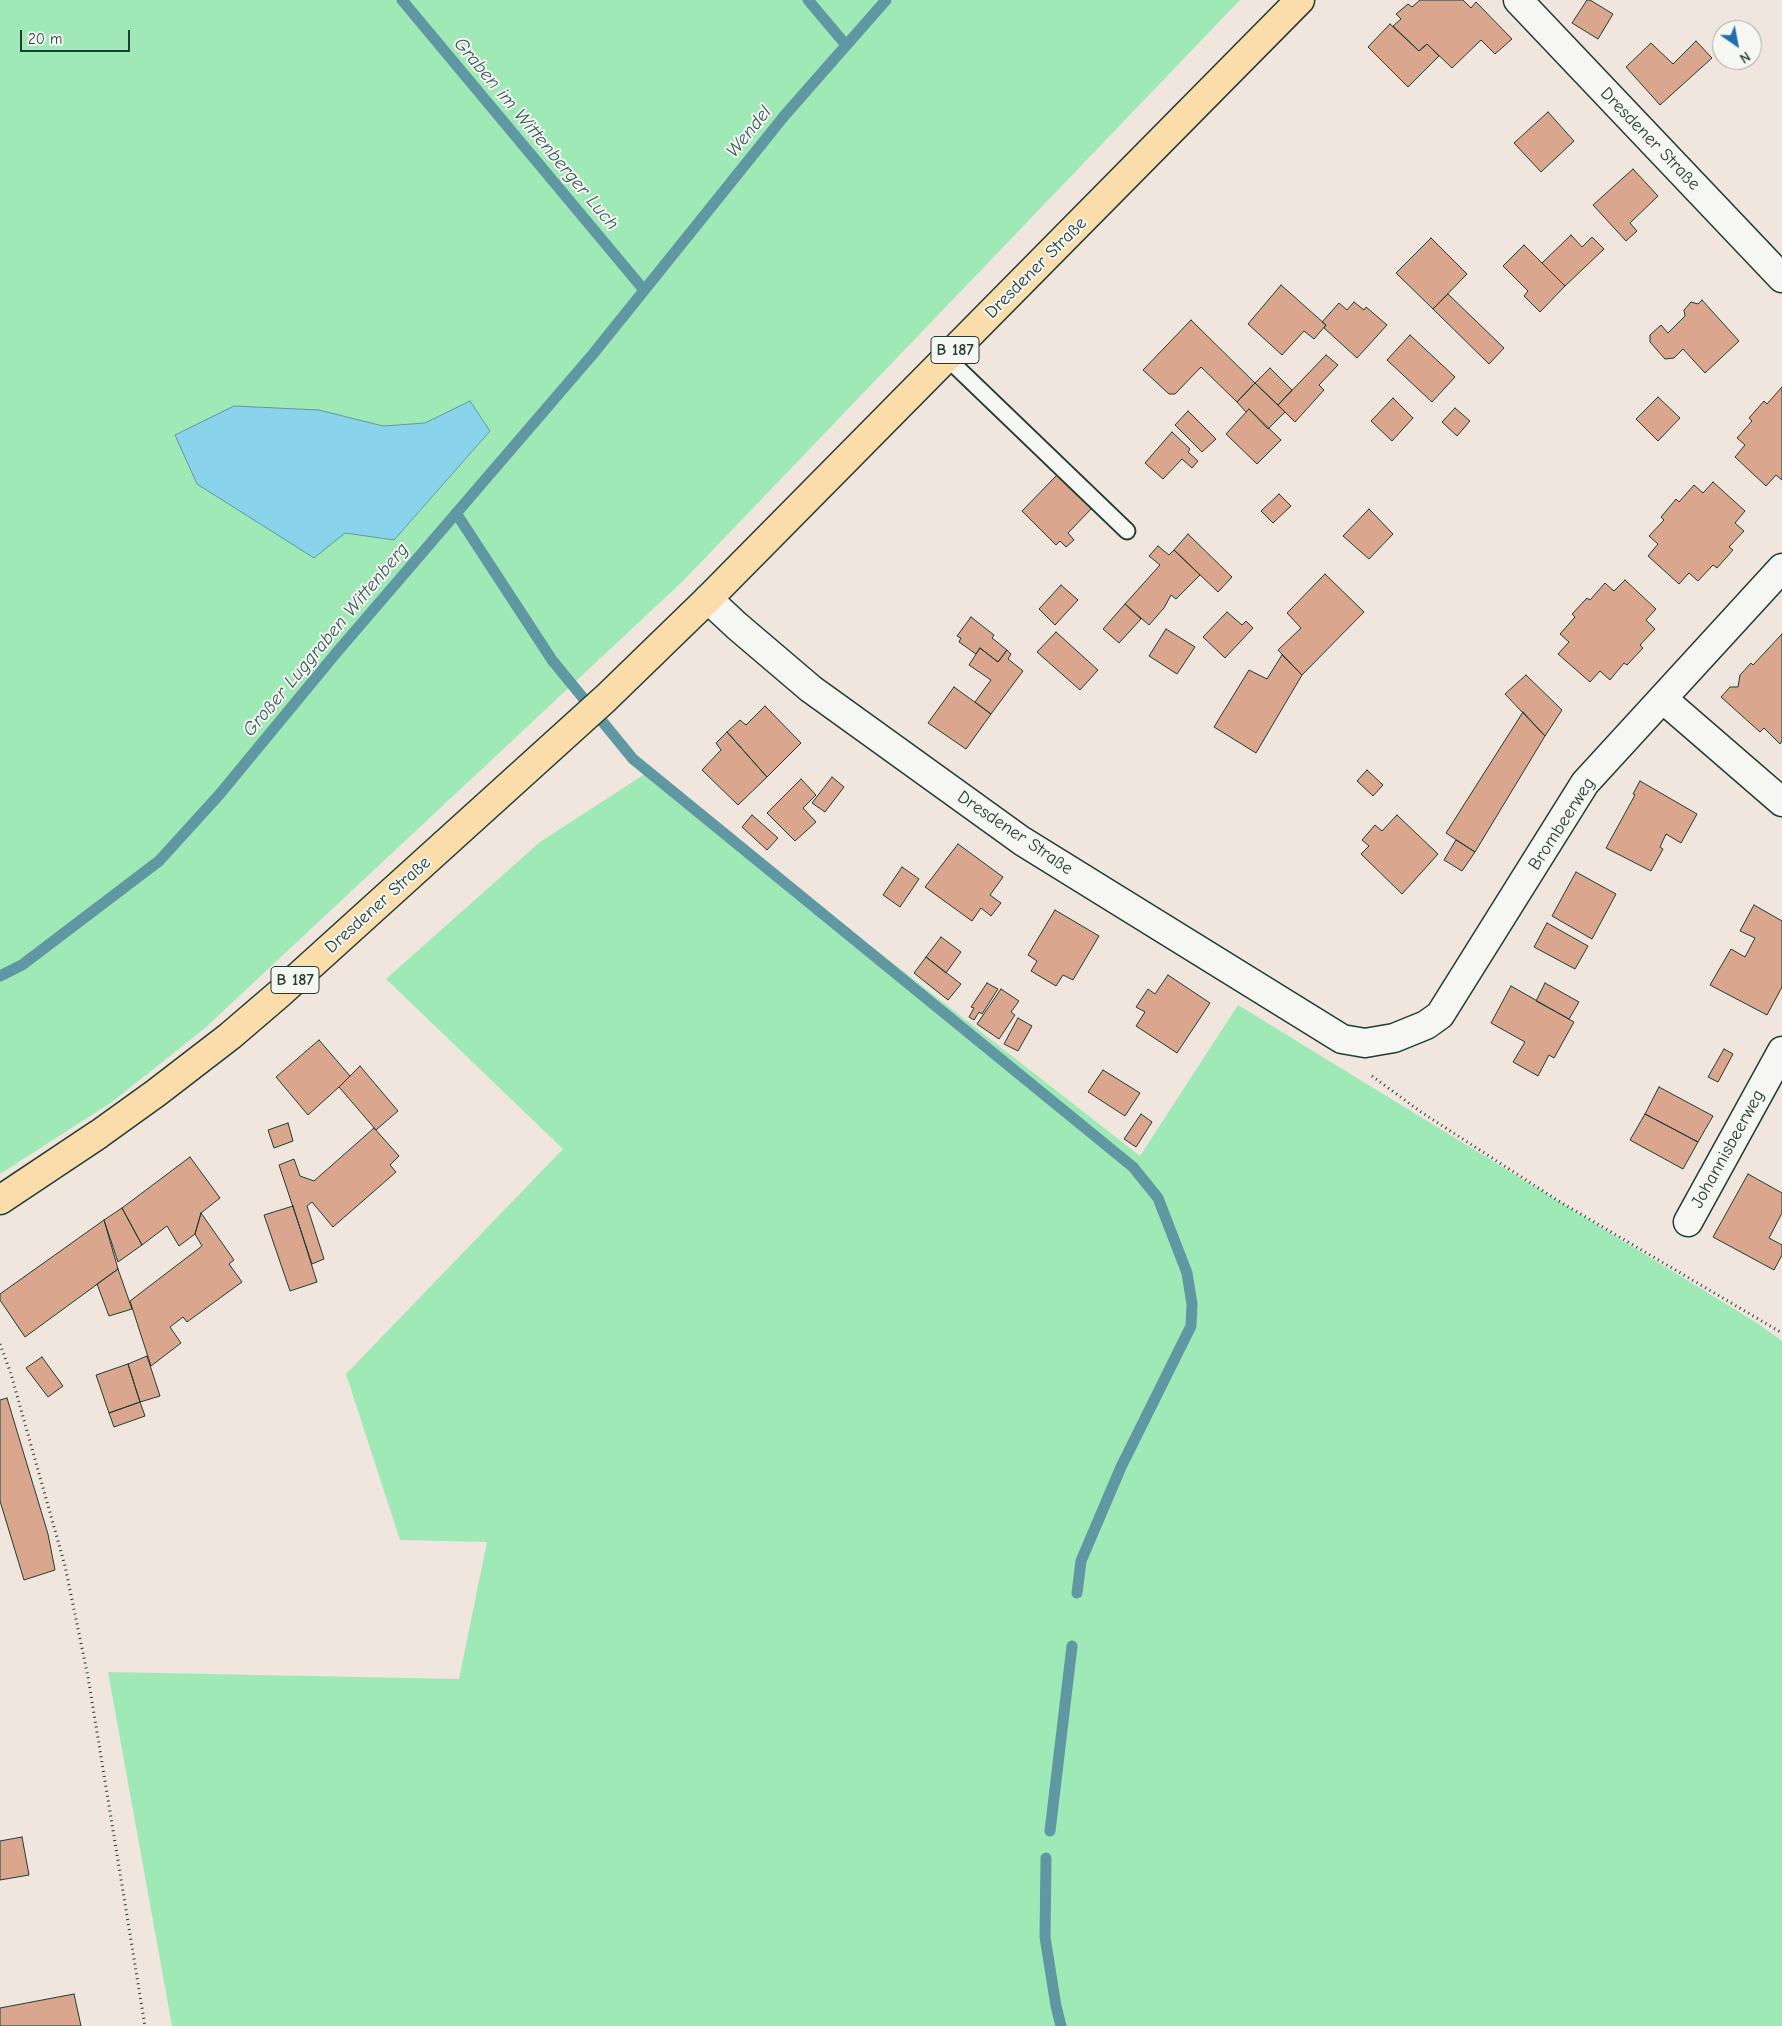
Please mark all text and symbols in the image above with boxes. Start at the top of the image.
scale bar [22,20,132,52]
north arrow [1712,20,1762,70]
text: 20 m [28,30,62,48]
water label: Graben im Wittenberger Luch [449,33,623,235]
text: N [1736,48,1753,67]
street label: Dresdener Straße [1595,83,1705,195]
water label: Wendel [721,102,777,162]
street label: Dresdener Straße [981,213,1091,323]
road number: B 187 [931,336,979,364]
water label: Großer Luggraben Wittenberg [238,539,414,741]
street label: Brombeerweg [1524,774,1600,874]
street label: Dresdener Straße [953,786,1077,880]
street label: Dresdener Straße [321,852,435,958]
road number: B 187 [271,966,319,994]
street label: Johannisbeerweg [1687,1086,1769,1212]

